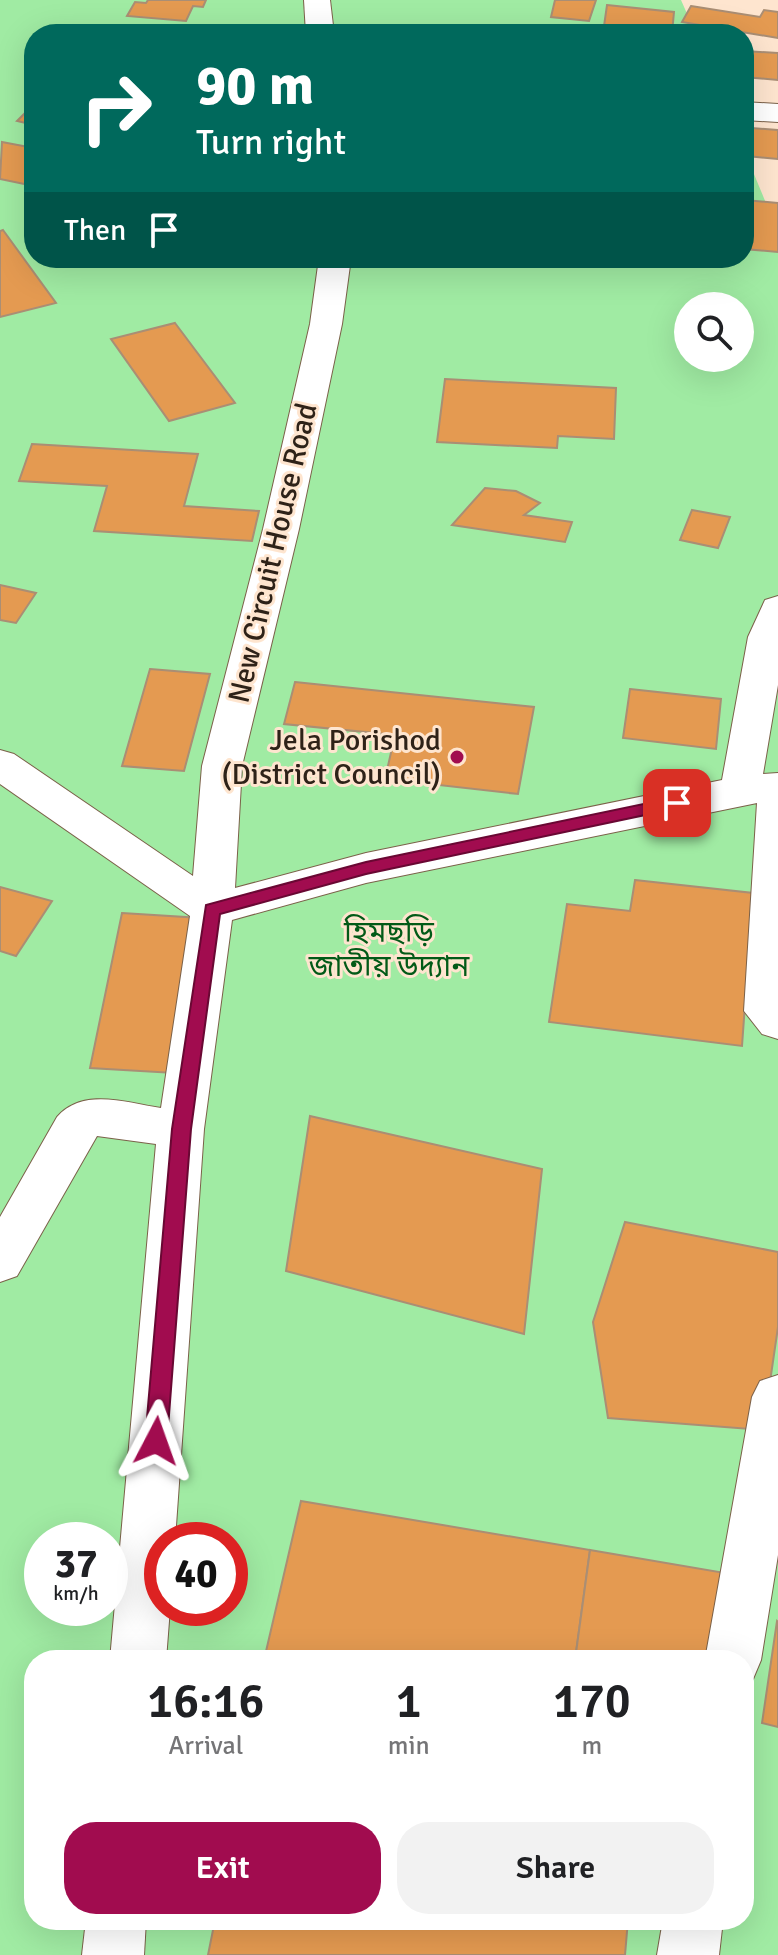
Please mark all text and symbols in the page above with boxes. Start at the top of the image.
text: 90 m [196,51,314,120]
icon: right [64,56,168,160]
text: Turn right [196,120,346,165]
icon: arrive [142,208,186,252]
text: Then [64,212,126,249]
map controls [674,292,754,372]
button: search [674,292,754,372]
street label: New Circuit House Road [220,399,326,707]
place label: Jela Porishod (District Council) [221,722,441,793]
marker: Jela Porishod (District Council) [448,748,466,766]
pin [643,769,711,837]
icon: arrive [655,781,699,825]
park label: হিমছড়ি জাতীয় উদ্যান [308,914,470,985]
position arrow [114,1399,198,1483]
speed limit sign: 40 [144,1522,248,1626]
text: 37 [54,1539,98,1589]
text: km/h [53,1581,99,1606]
text: 16:16 [147,1672,264,1731]
text: 1 [396,1672,422,1731]
text: 170 [553,1672,631,1731]
text: Arrival [168,1730,243,1762]
text: min [388,1730,430,1762]
text: m [581,1730,602,1762]
button: Exit [64,1822,381,1914]
button: Share [397,1822,714,1914]

